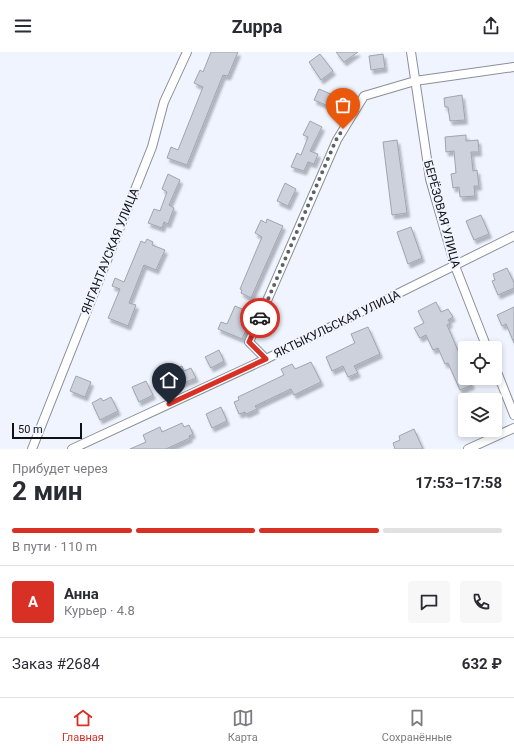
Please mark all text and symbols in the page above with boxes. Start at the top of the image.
icon: menu [12,15,34,37]
icon: share [480,15,502,37]
text: Zuppa [232,16,282,37]
pin [326,88,360,129]
icon: bag [332,94,354,116]
street label: БЕРЁЗОВАЯ УЛИЦА [421,158,464,270]
street label: ЯНГАНТАУСКАЯ УЛИЦА [78,186,142,316]
street label: ЯКТЫКУЛЬСКАЯ УЛИЦА [272,287,403,361]
courier [240,298,280,338]
icon: car [249,307,271,329]
map controls [458,341,502,437]
button: locate [458,341,502,385]
pin [152,363,186,404]
icon: home [158,369,180,391]
button: layers [458,393,502,437]
scale bar [12,421,82,440]
text: 50 m [18,423,43,436]
text: Прибудет через [12,461,108,476]
text: 17:53–17:58 [415,474,502,492]
text: 2 мин [12,476,83,506]
text: В пути · 110 m [12,539,97,554]
button: chat [408,581,450,623]
button: phone [460,581,502,623]
text: Анна [64,585,99,603]
text: А [28,593,38,611]
text: Курьер · 4.8 [64,603,135,618]
text: Заказ #2684 [12,655,100,673]
text: 632 ₽ [462,655,502,673]
tab: Главная [62,707,104,744]
tab: Карта [228,707,258,744]
tab: Сохранённые [382,707,452,744]

